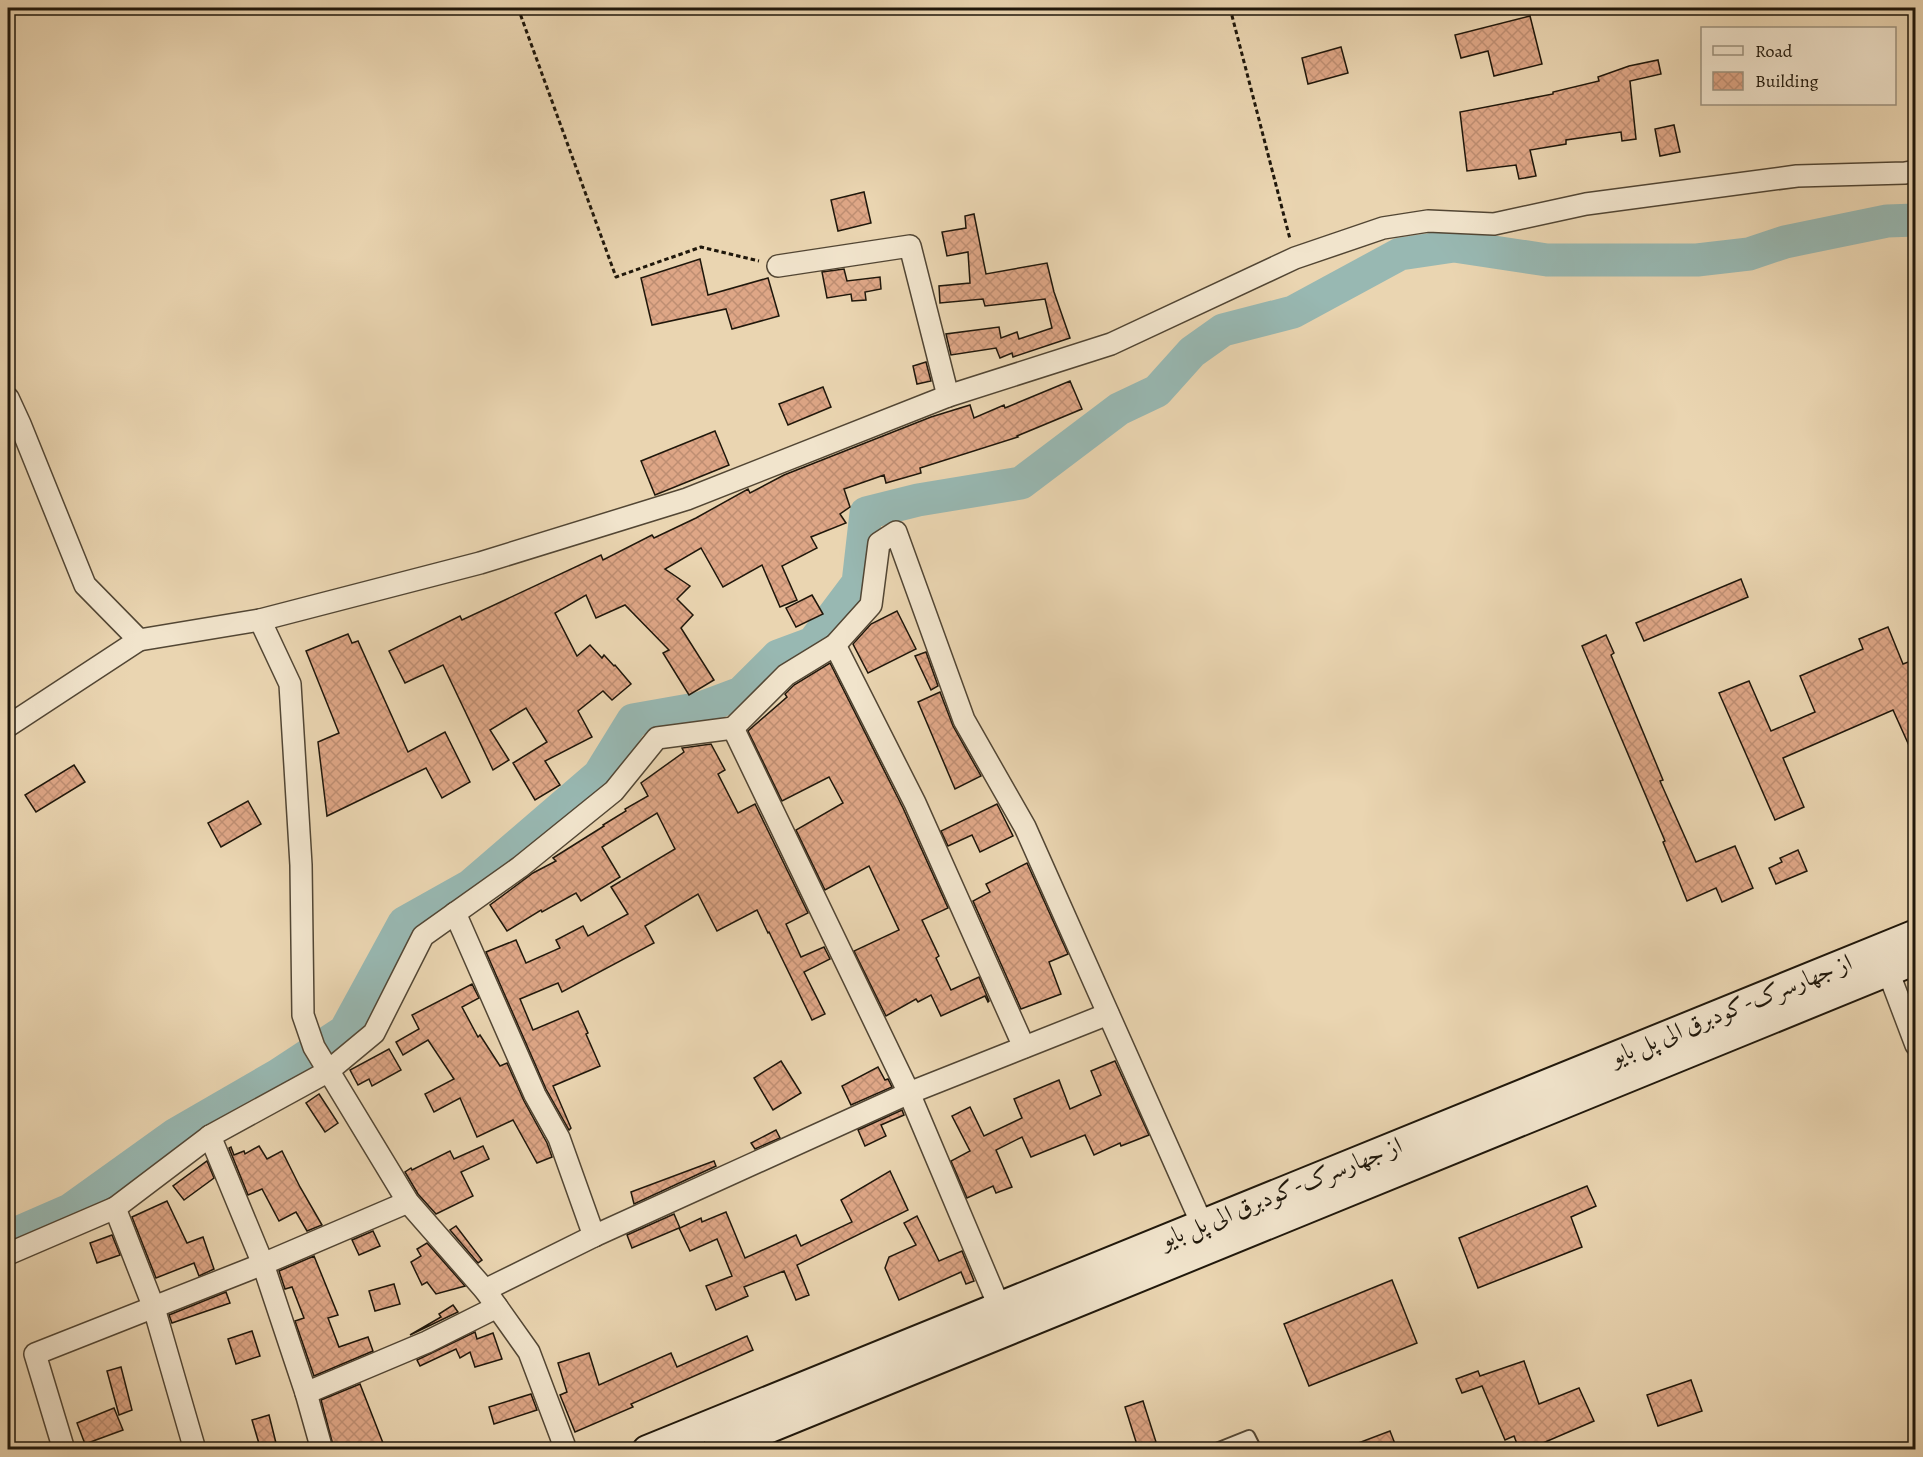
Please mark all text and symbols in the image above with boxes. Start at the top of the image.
legend [1701,27,1896,105]
text: Road [1755,39,1793,63]
text: Building [1755,69,1819,93]
street label: از جهارسرک-کودبرق الی پل بایو [1604,946,1857,1074]
street label: از جهارسرک-کودبرق الی پل بایو [1154,1129,1407,1257]

